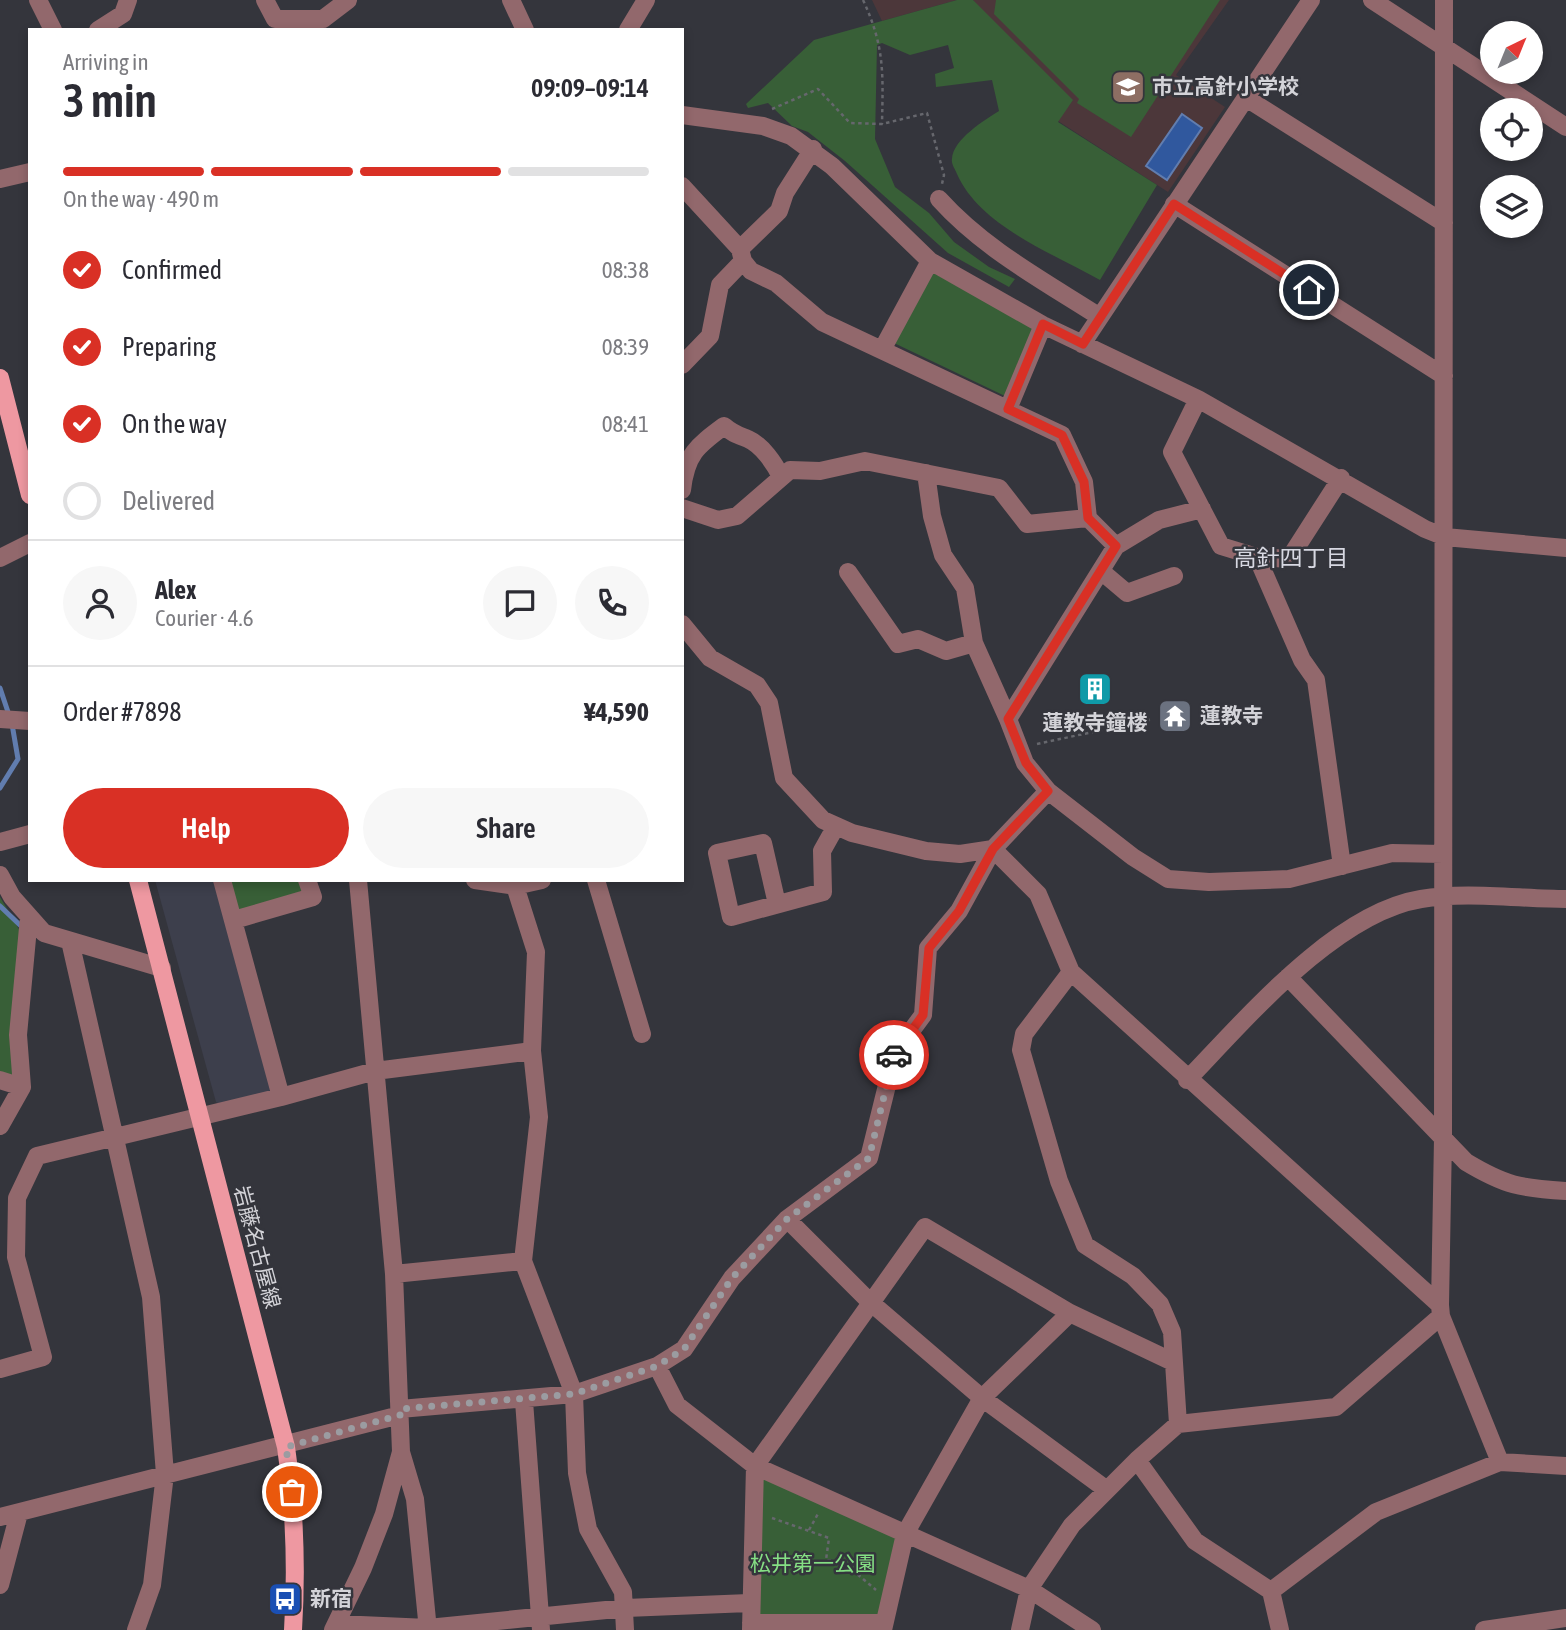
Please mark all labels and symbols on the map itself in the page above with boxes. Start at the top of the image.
north arrow [1480,21,1544,84]
school or university icon: 市立高針小学校 [1109,68,1147,106]
place label: 市立高針小学校 [1152,74,1299,98]
pin [1279,260,1339,320]
district label: 高針四丁目 [1234,545,1349,571]
building icon: 蓮教寺鐘楼 [1076,670,1114,708]
temple icon: 蓮教寺 [1156,697,1194,735]
place label: 蓮教寺 [1200,703,1263,727]
place label: 蓮教寺鐘楼 [1043,710,1148,734]
courier [859,1020,929,1090]
street label: 岩藤名古屋線 [230,1183,286,1311]
pin [262,1462,322,1522]
park label: 松井第一公園 [750,1551,876,1575]
bus stop icon: 新宿 [266,1580,304,1618]
place label: 新宿 [310,1586,352,1610]

